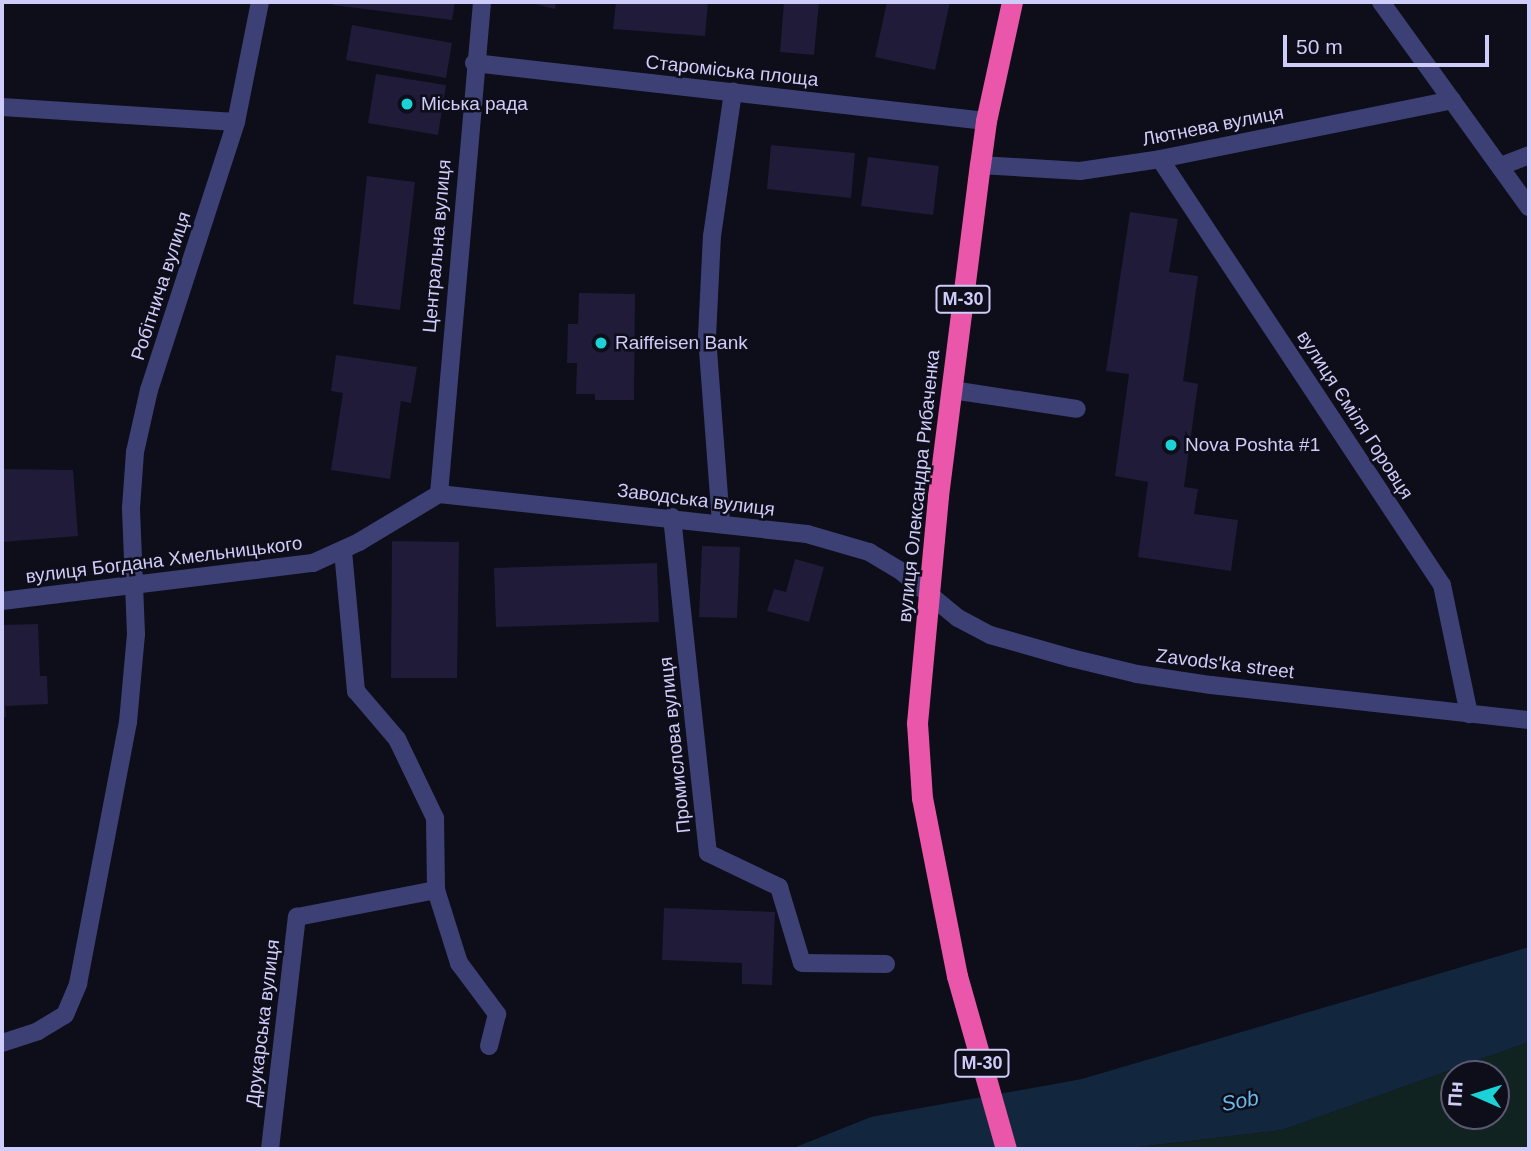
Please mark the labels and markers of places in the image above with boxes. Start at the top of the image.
place label: Міська рада [421,93,528,115]
marker: Міська рада [399,96,415,112]
place label: Raiffeisen Bank [615,332,748,354]
marker: Raiffeisen Bank [593,335,609,351]
place label: Nova Poshta #1 [1185,434,1320,456]
marker: Nova Poshta #1 [1163,437,1179,453]

